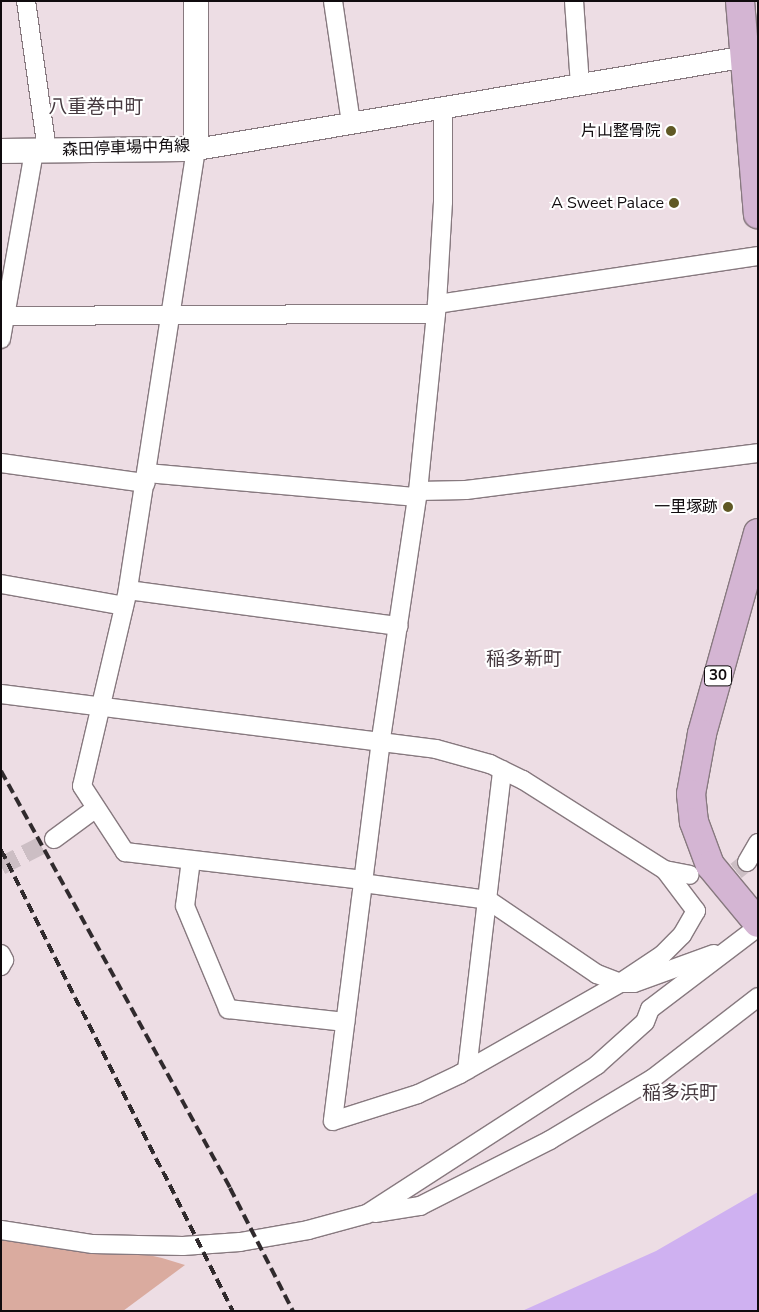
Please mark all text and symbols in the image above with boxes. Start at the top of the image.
district label: 八重巻中町 [49,97,143,119]
place label: 片山整骨院 [581,121,661,141]
marker: 片山整骨院 [665,125,677,137]
street label: 森田停車場中角線 [62,136,190,160]
place label: A Sweet Palace [551,193,664,213]
marker: A Sweet Palace [668,197,680,209]
place label: 一里塚跡 [654,497,718,517]
marker: 一里塚跡 [722,501,734,513]
district label: 稲多新町 [486,649,562,671]
road number: 30 [703,664,733,688]
district label: 稲多浜町 [642,1083,718,1105]

